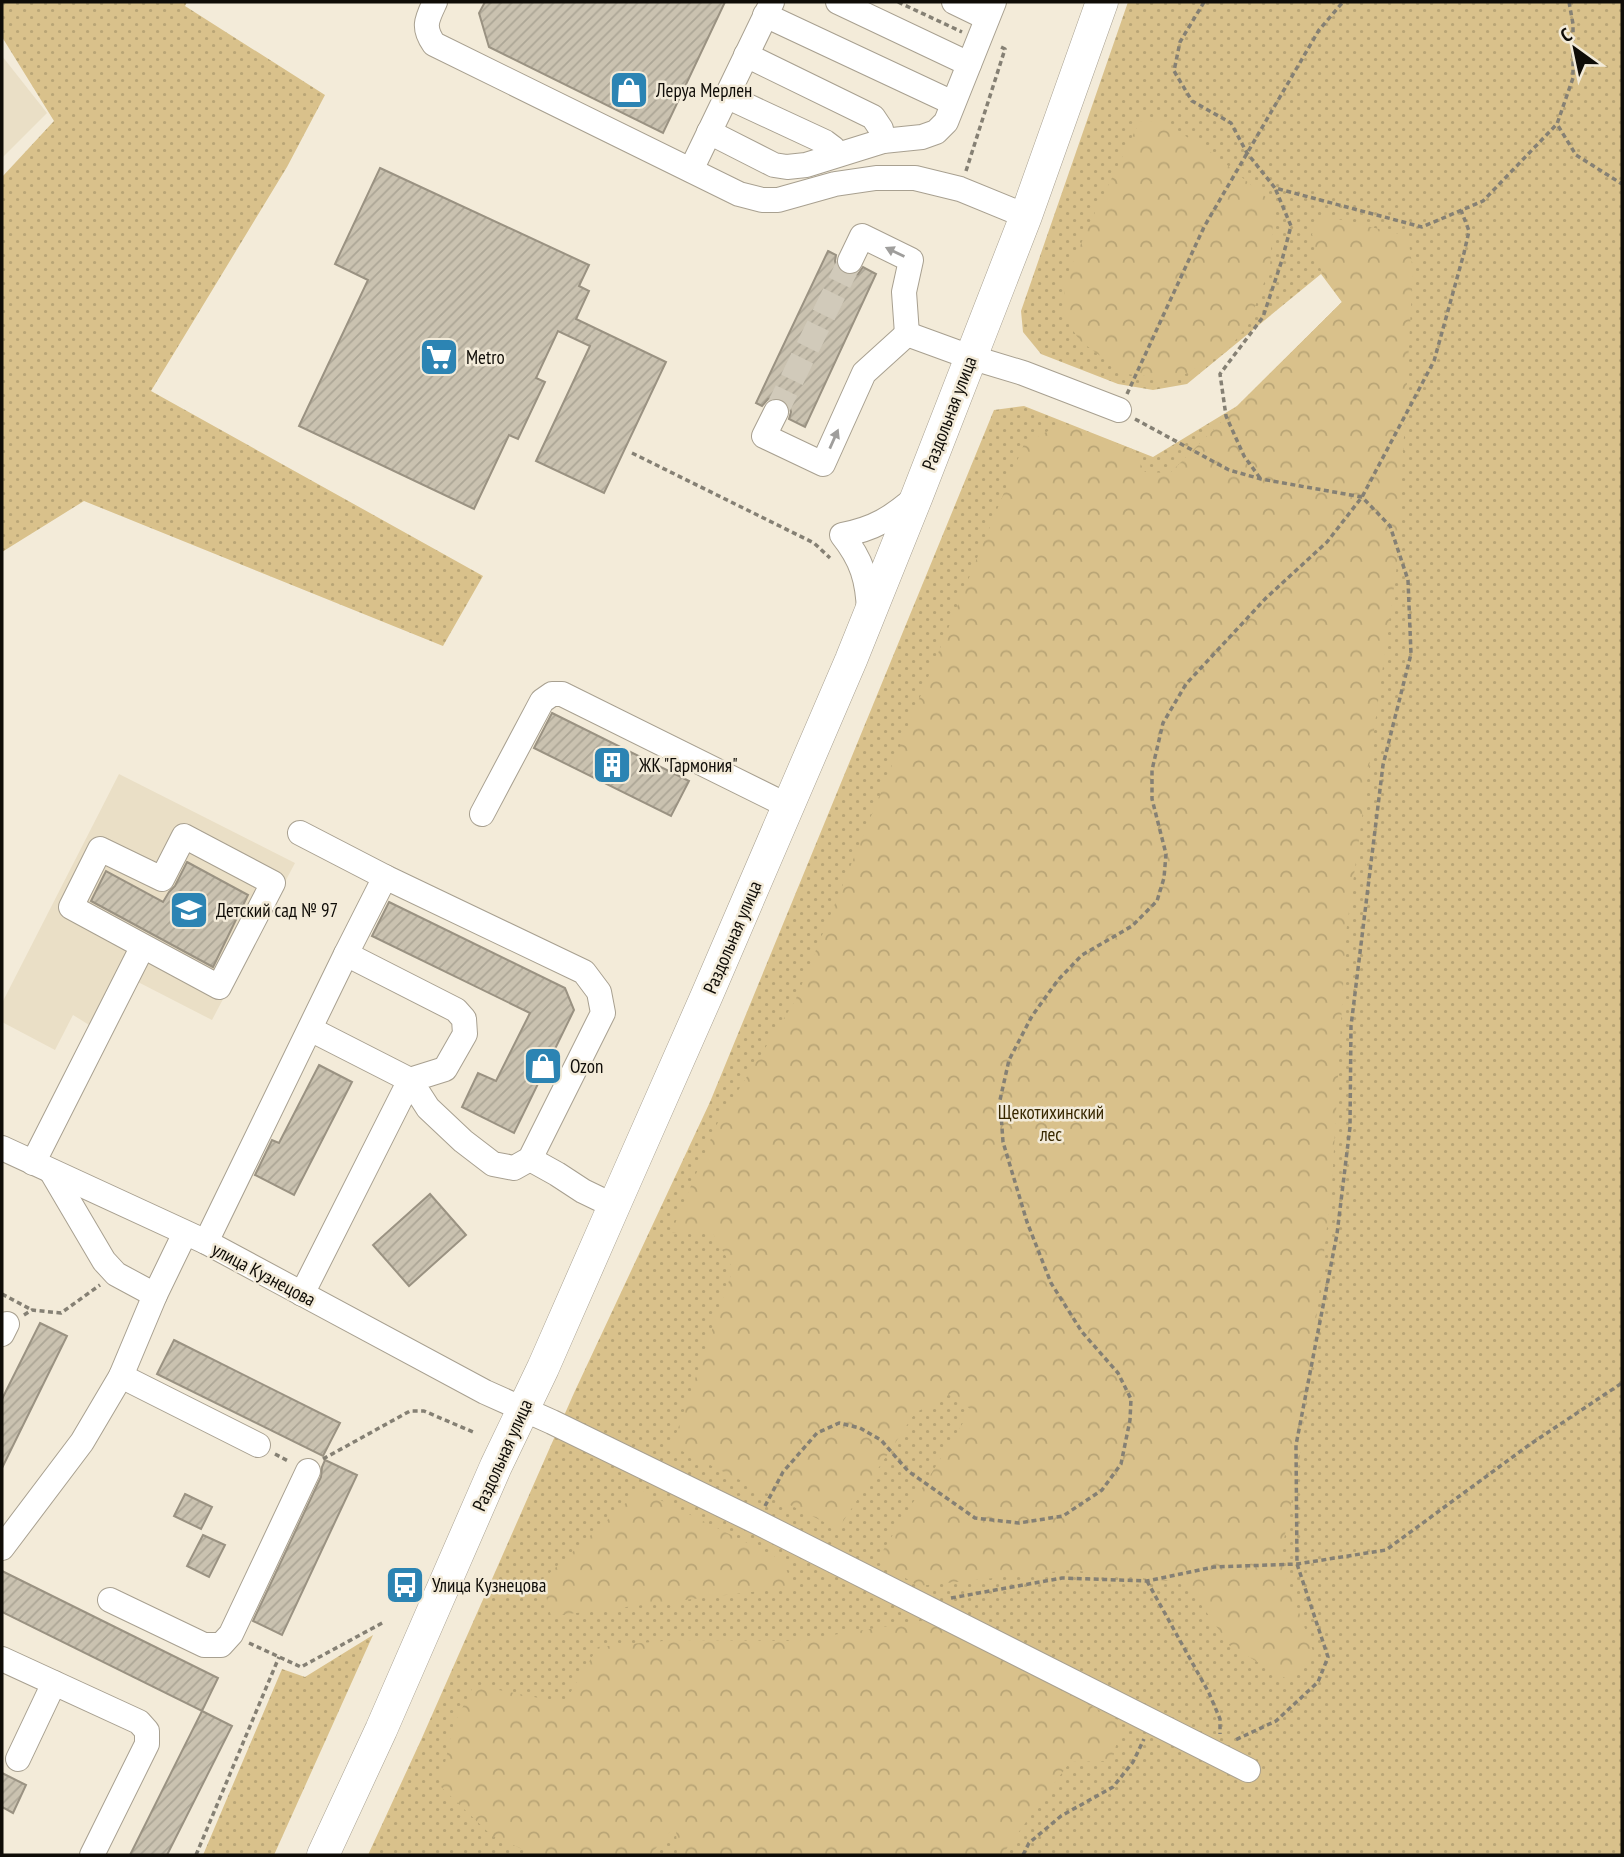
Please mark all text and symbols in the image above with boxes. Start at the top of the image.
north arrow [1540,14,1610,84]
text: С [1556,22,1576,47]
shop icon: Леруа Мерлен [608,69,650,111]
place label: Леруа Мерлен [655,78,752,102]
one-way arrow [885,247,905,258]
supermarket icon: Metro [418,336,460,378]
place label: Metro [466,345,505,369]
street label: Раздольная улица [916,353,982,473]
one-way arrow [829,428,840,449]
building icon: ЖК "Гармония" [591,744,633,786]
place label: ЖК "Гармония" [638,753,738,777]
street label: Раздольная улица [698,877,766,997]
school or university icon: Детский сад № 97 [168,889,210,931]
place label: Детский сад № 97 [216,898,338,922]
shop icon: Ozon [522,1045,564,1087]
place label: Ozon [570,1054,603,1078]
park label: Щекотихинский лес [998,1100,1104,1146]
street label: улица Кузнецова [208,1237,320,1311]
street label: Раздольная улица [467,1395,537,1515]
bus stop icon: Улица Кузнецова [384,1564,426,1606]
place label: Улица Кузнецова [432,1573,546,1597]

